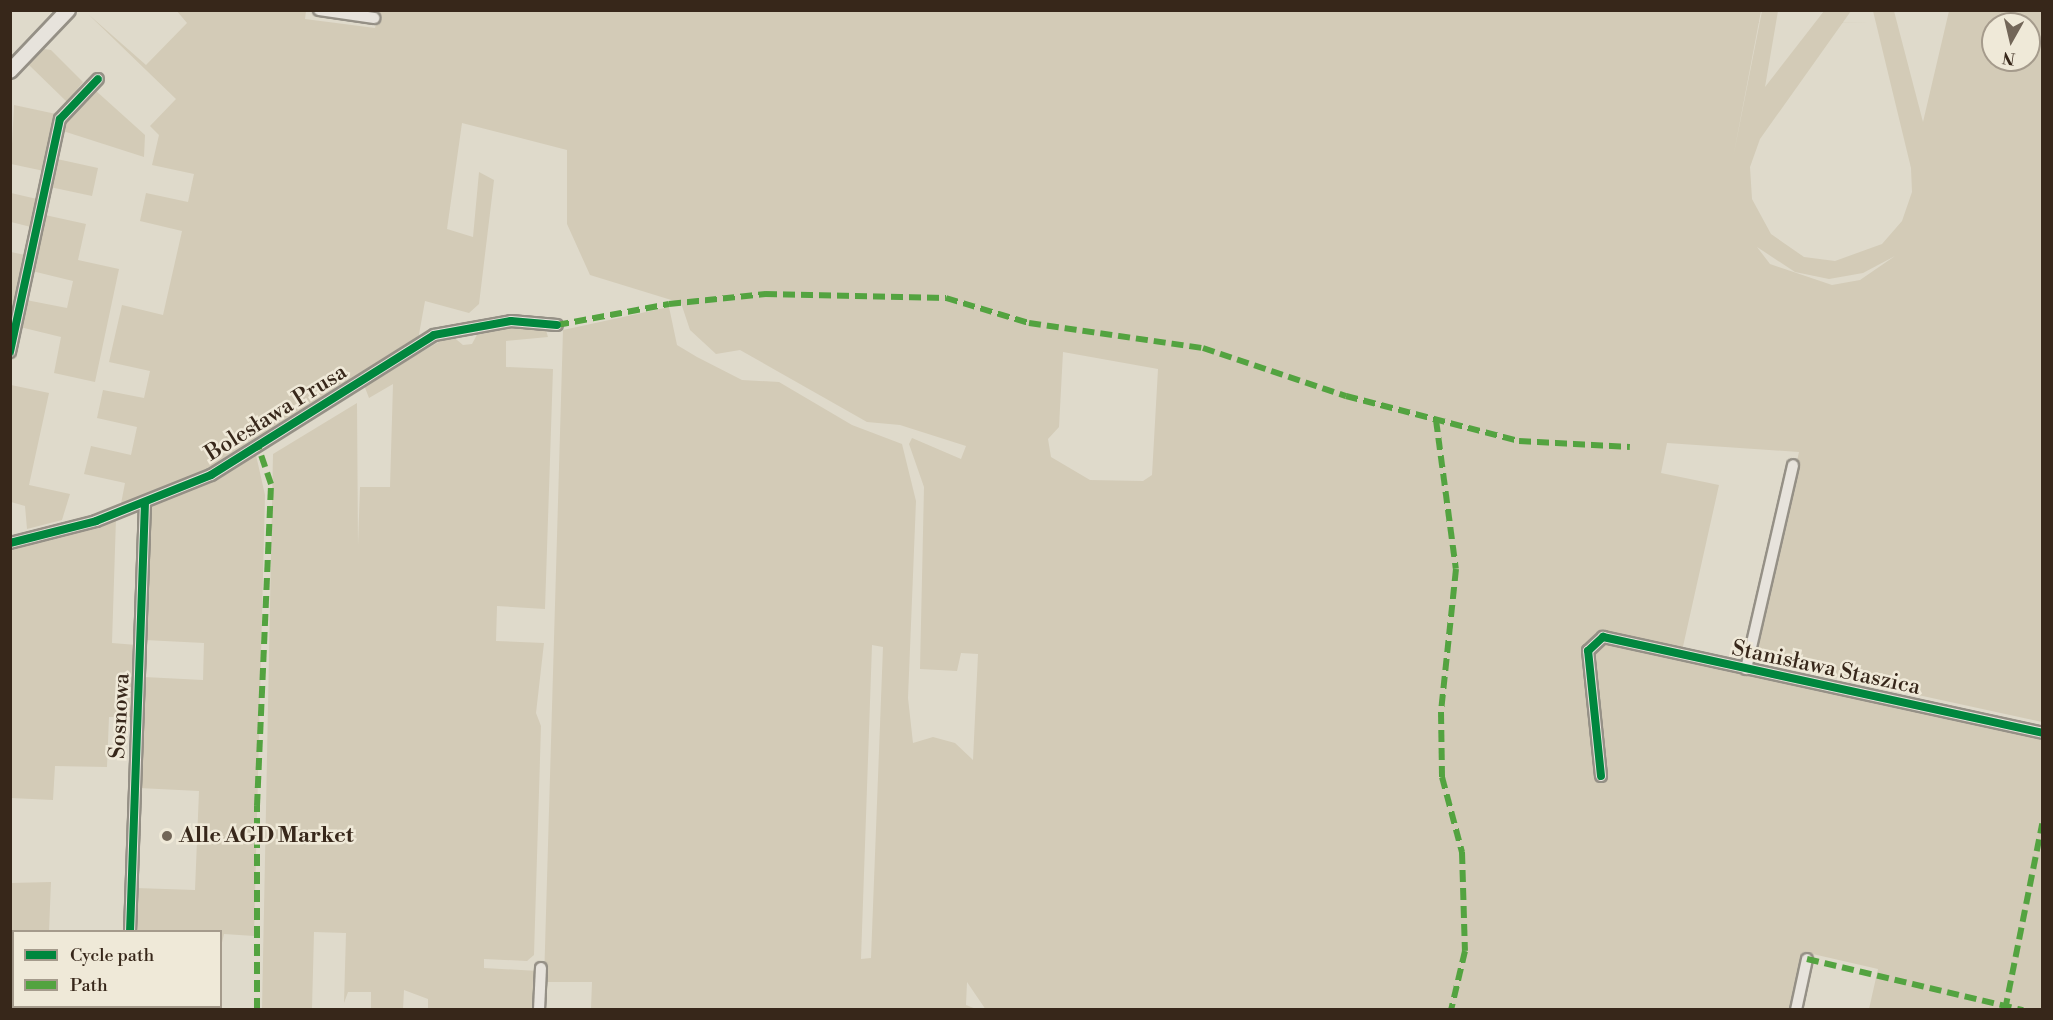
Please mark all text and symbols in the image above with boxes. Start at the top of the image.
north arrow [1981,12,2041,72]
text: N [2001,47,2016,69]
street label: Bolesława Prusa [200,359,352,467]
street label: Stanisława Staszica [1729,635,1923,701]
street label: Sosnowa [105,672,135,760]
place label: Alle AGD Market [179,823,354,849]
marker: Alle AGD Market [160,829,174,843]
legend [12,930,222,1008]
text: Cycle path [70,944,154,967]
text: Path [70,974,108,997]

